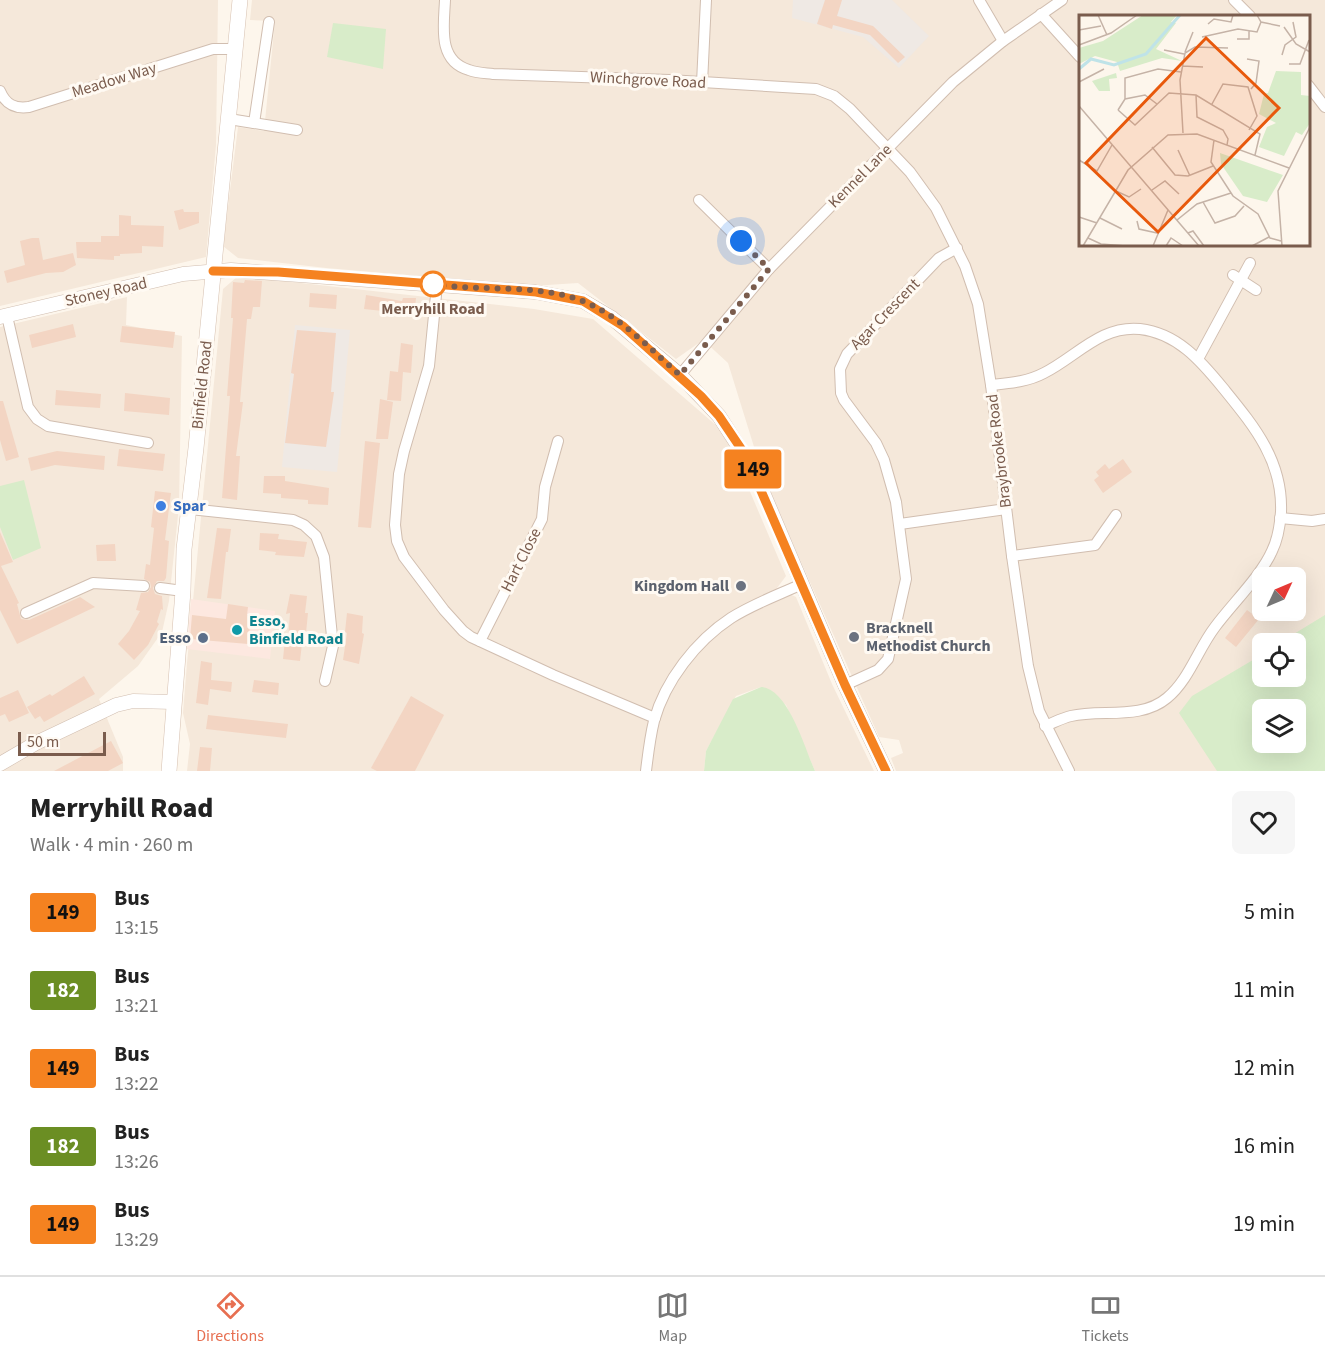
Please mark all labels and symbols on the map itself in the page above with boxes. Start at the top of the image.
inset map [1079,15,1310,246]
street label: Meadow Way [69,57,160,103]
street label: Winchgrove Road [589,66,707,94]
street label: Kennel Lane [823,139,897,213]
your location [726,226,756,256]
marker: Merryhill Road [420,271,446,297]
street label: Stoney Road [63,272,149,312]
street label: Agar Crescent [845,273,925,355]
place label: Merryhill Road [381,298,485,320]
street label: Binfield Road [186,340,218,430]
street label: Braybrooke Road [981,393,1017,509]
line badge: 149 [718,450,788,488]
place label: Spar [173,495,206,517]
marker: Spar [154,499,168,513]
street label: Hart Close [496,524,547,596]
north arrow [1252,567,1306,621]
place label: Kingdom Hall [634,575,729,597]
marker: Kingdom Hall [734,579,748,593]
place label: Esso, Binfield Road [249,610,343,650]
place label: Bracknell Methodist Church [866,617,991,657]
marker: Esso, Binfield Road [230,623,244,637]
place label: Esso [159,627,191,649]
marker: Bracknell Methodist Church [847,630,861,644]
marker: Esso [196,631,210,645]
scale bar [18,729,106,756]

